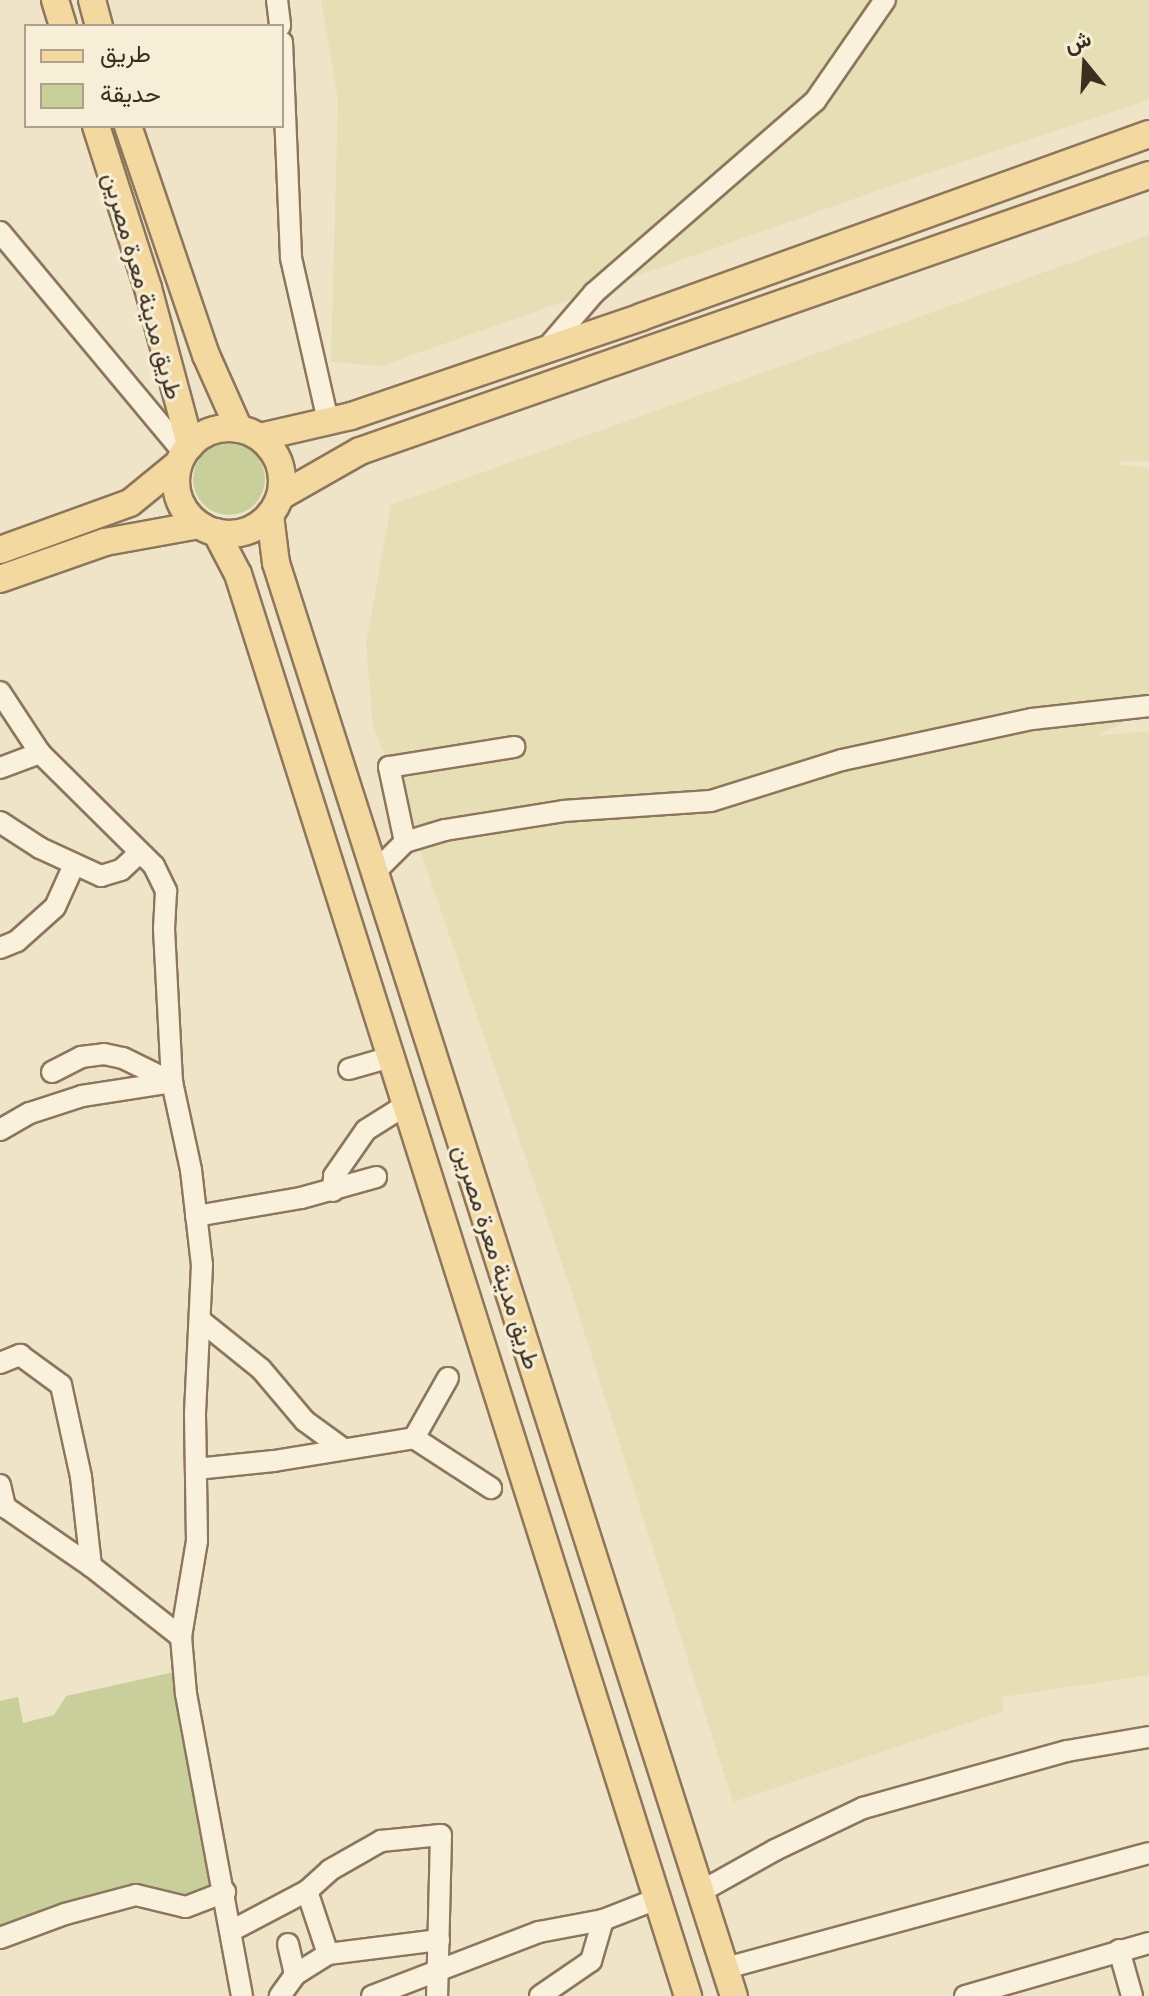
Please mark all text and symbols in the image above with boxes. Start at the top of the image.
text: ش [1060,23,1095,60]
legend [24,24,284,128]
north arrow [1045,24,1125,104]
text: طريق [100,37,151,70]
text: حديقة [100,77,161,110]
street label: طريق مدينة معرة مصرين [97,169,189,403]
street label: طريق مدينة معرة مصرين [447,1141,547,1373]

